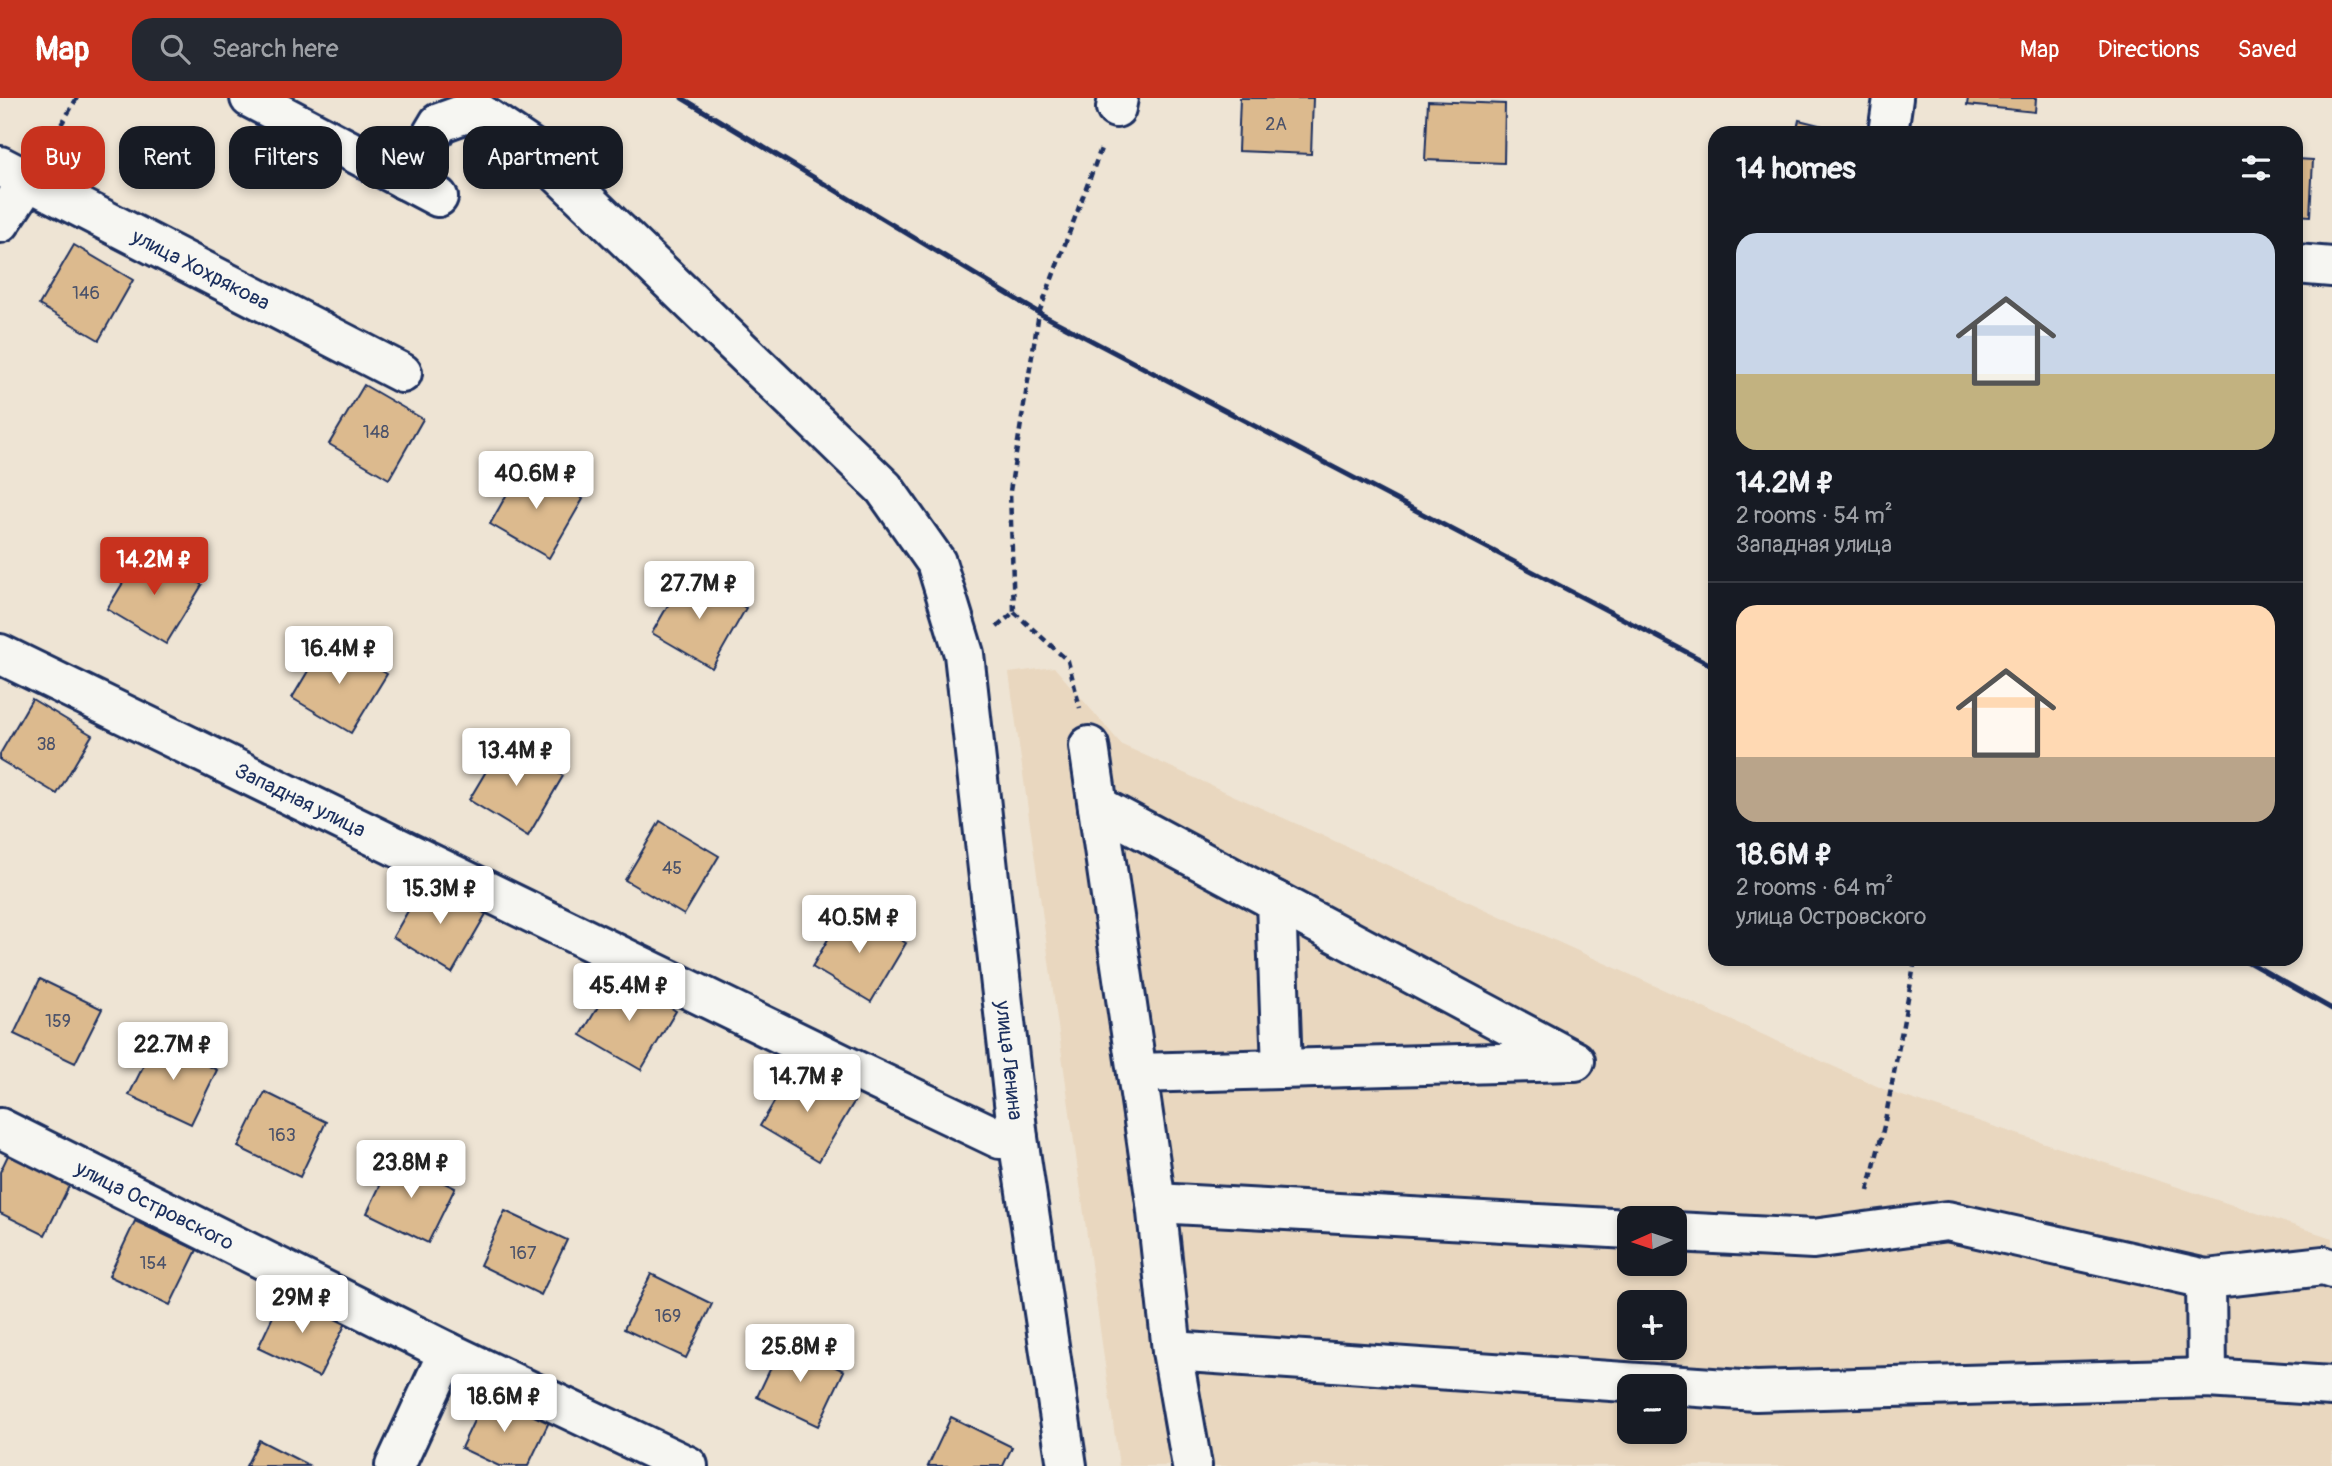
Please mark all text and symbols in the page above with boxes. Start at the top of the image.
search box [132,18,622,81]
text: Map [35,29,90,70]
icon: search [156,30,194,68]
text: Search here [212,33,339,65]
text: Map [2020,35,2060,64]
text: Directions [2098,35,2199,64]
text: Saved [2237,35,2297,64]
house number: 2А [1265,113,1287,136]
chip: Buy [21,126,105,189]
chip: Rent [119,126,215,189]
chip: Filters [229,126,342,189]
chip: New [356,126,449,189]
chip: Apartment [463,126,623,189]
icon: filters [2237,149,2275,187]
text: 14 homes [1736,150,1856,187]
street label: улица Хохрякова [126,222,275,316]
icon: home [1943,278,2069,404]
house number: 146 [72,282,100,305]
house number: 148 [363,421,389,444]
pin: 40.6M ₽ [471,452,601,511]
text: 40.6M ₽ [495,459,577,488]
text: 14.2M ₽ [1736,464,1835,501]
text: 2 rooms · 54 m² [1736,501,1893,530]
text: Западная улица [1736,530,1892,559]
pin: 14.2M ₽ [89,538,219,597]
text: 14.2M ₽ [116,545,192,574]
pin: 27.7M ₽ [634,561,764,621]
text: 27.7M ₽ [660,569,738,598]
pin: 16.4M ₽ [274,626,404,686]
text: 16.4M ₽ [301,634,377,663]
icon: home [1943,650,2069,776]
pin: 13.4M ₽ [451,728,581,788]
house number: 38 [36,733,56,756]
text: 13.4M ₽ [478,736,554,765]
street label: Западная улица [230,757,370,843]
text: 18.6M ₽ [1736,836,1833,873]
house number: 45 [662,857,682,880]
pin: 15.3M ₽ [375,866,505,926]
text: 2 rooms · 64 m² [1736,873,1893,902]
text: 15.3M ₽ [403,874,477,903]
pin: 40.5M ₽ [794,896,924,955]
text: улица Островского [1736,902,1926,931]
text: 40.5M ₽ [818,903,900,932]
pin: 45.4M ₽ [564,964,694,1023]
text: 45.4M ₽ [589,971,669,1000]
street label: улица Ленина [989,998,1029,1121]
house number: 159 [45,1010,71,1033]
pin: 22.7M ₽ [108,1023,238,1082]
text: 22.7M ₽ [134,1030,212,1059]
pin: 14.7M ₽ [742,1054,872,1114]
text: 14.7M ₽ [770,1062,844,1091]
house number: 163 [268,1124,296,1147]
pin: 23.8M ₽ [346,1140,476,1200]
text: 23.8M ₽ [373,1148,449,1177]
street label: улица Островского [70,1154,238,1256]
north arrow [1617,1206,1687,1276]
map controls [1617,1206,1687,1444]
house number: 167 [510,1242,537,1265]
house number: 154 [139,1252,167,1275]
pin: 29M ₽ [253,1276,351,1335]
text: 29M ₽ [272,1283,332,1312]
button: + [1617,1290,1687,1360]
house number: 169 [655,1305,681,1328]
pin: 25.8M ₽ [735,1324,865,1384]
text: 25.8M ₽ [761,1332,839,1361]
pin: 18.6M ₽ [439,1374,569,1434]
button: − [1617,1374,1687,1444]
text: 18.6M ₽ [467,1382,541,1411]

